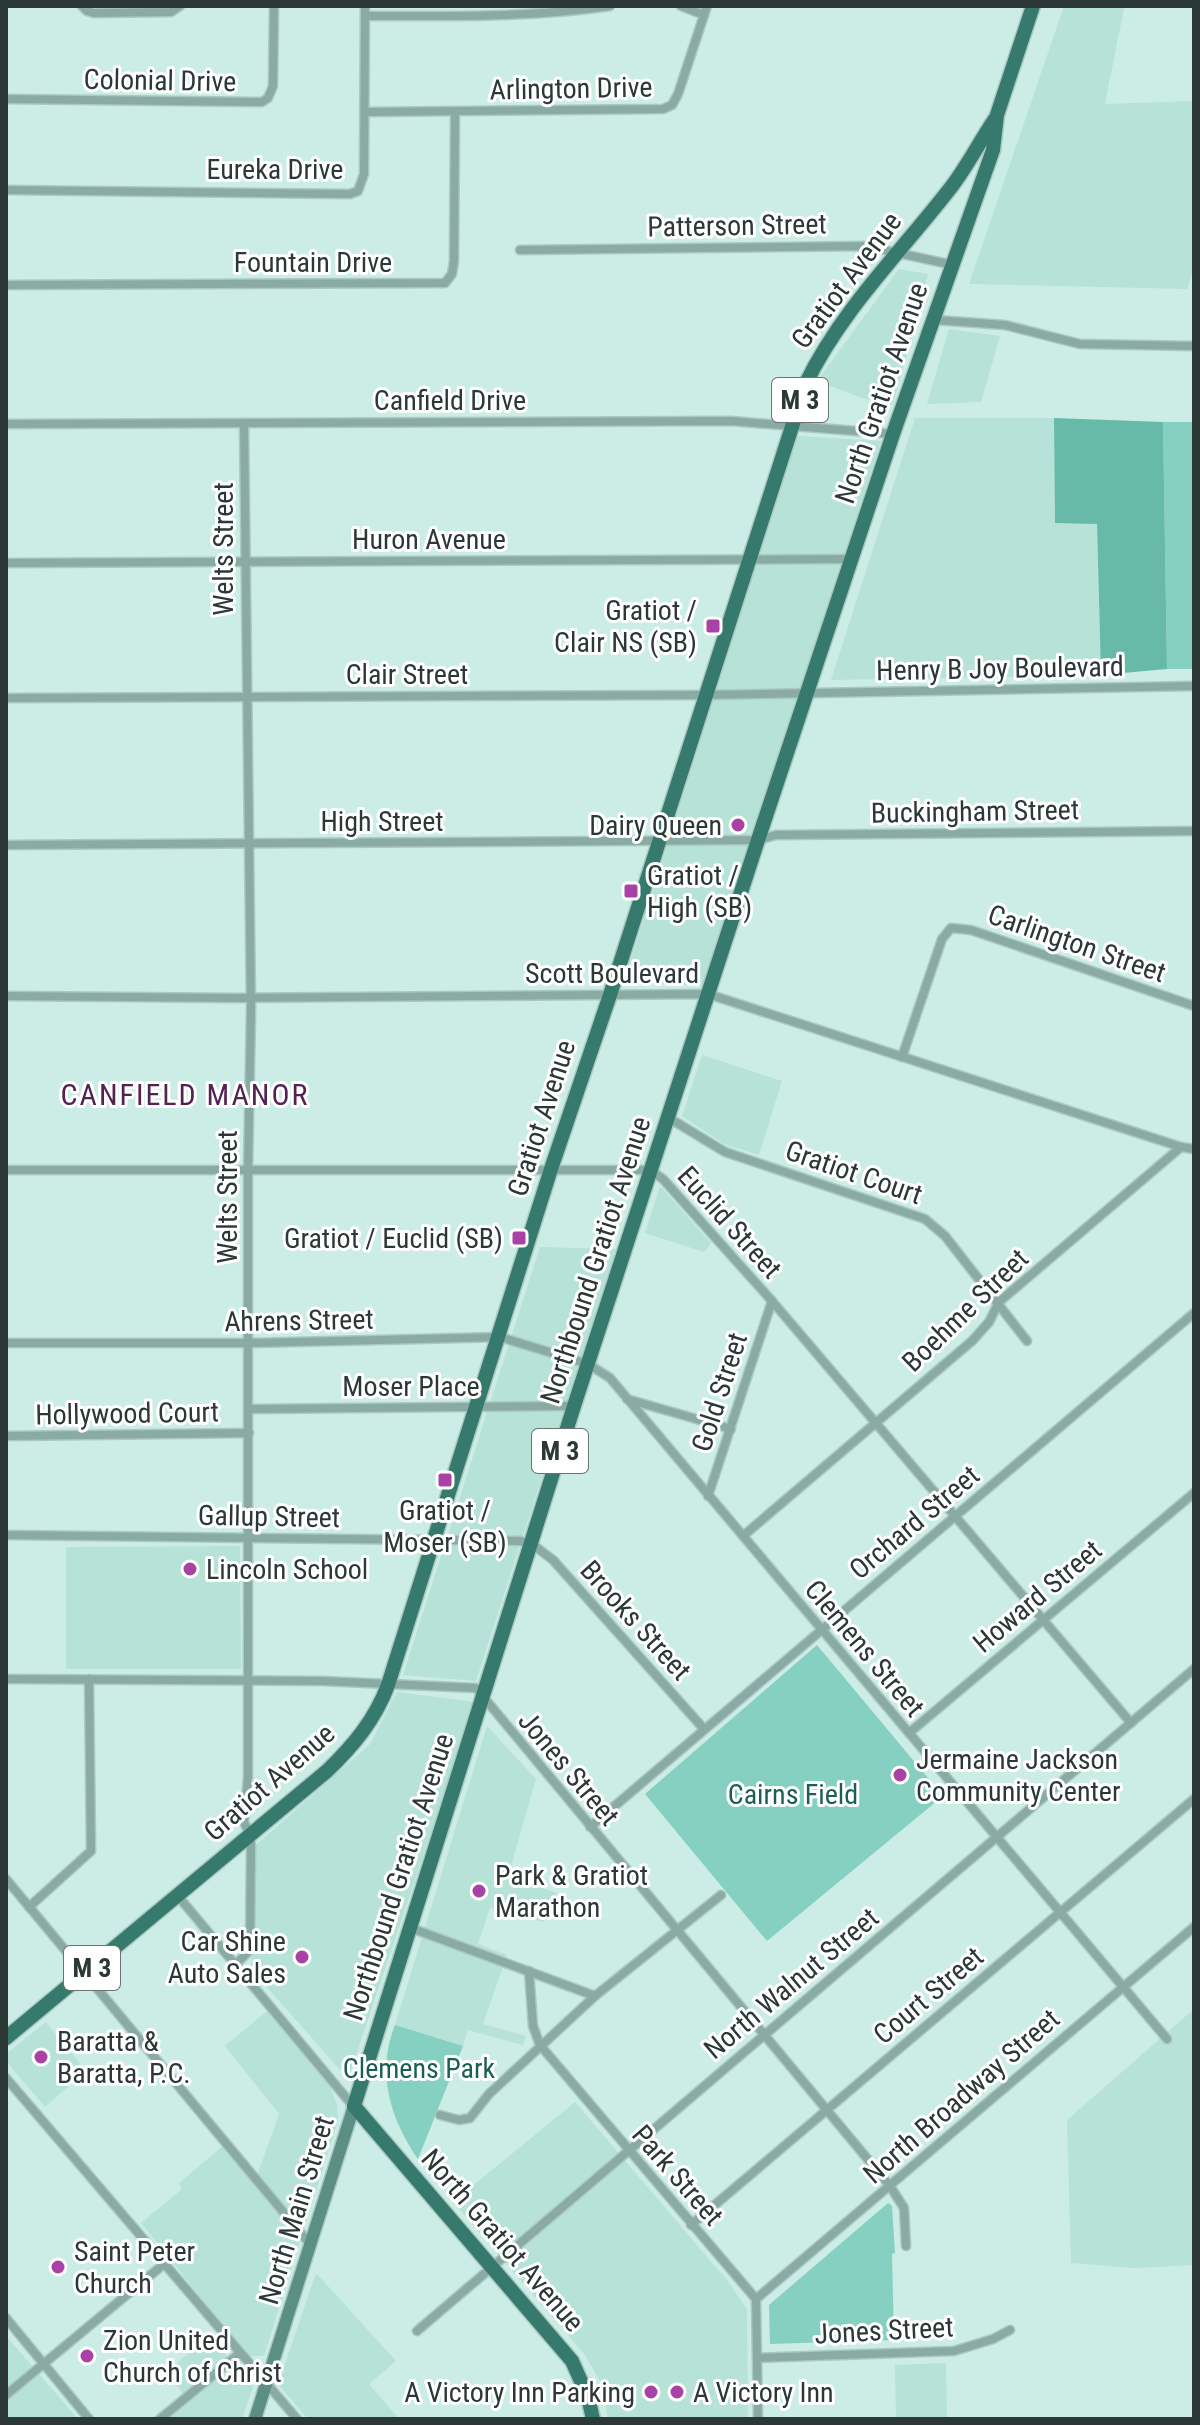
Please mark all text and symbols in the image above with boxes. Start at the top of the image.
street label: Colonial Drive [83,63,237,98]
street label: Arlington Drive [489,71,653,106]
street label: Eureka Drive [207,153,343,186]
street label: Gratiot Avenue [784,206,908,355]
street label: Patterson Street [647,207,827,244]
street label: Fountain Drive [234,246,392,279]
street label: North Gratiot Avenue [828,279,935,508]
road number: M 3 [772,378,828,422]
street label: Canfield Drive [374,384,526,417]
street label: Welts Street [207,482,240,616]
street label: Huron Avenue [352,523,506,556]
place label: Gratiot / Clair NS (SB) [554,594,697,659]
marker: Gratiot / Clair NS (SB) [704,617,722,635]
street label: Henry B Joy Boulevard [876,650,1124,687]
street label: Clair Street [346,658,468,691]
street label: Buckingham Street [871,793,1079,830]
street label: High Street [320,805,444,838]
place label: Dairy Queen [589,809,722,842]
marker: Dairy Queen [729,816,747,834]
place label: Gratiot / High (SB) [647,859,752,924]
marker: Gratiot / High (SB) [622,882,640,900]
street label: Carlington Street [984,898,1170,989]
street label: Scott Boulevard [525,957,699,990]
street label: Gratiot Avenue [501,1036,582,1200]
district label: CANFIELD MANOR [61,1077,309,1112]
street label: Northbound Gratiot Avenue [533,1113,657,1408]
street label: Welts Street [211,1130,244,1264]
street label: Gratiot Court [781,1134,927,1211]
street label: Euclid Street [671,1160,788,1285]
place label: Gratiot / Euclid (SB) [284,1222,503,1255]
marker: Gratiot / Euclid (SB) [510,1229,528,1247]
street label: Boehme Street [896,1242,1035,1379]
street label: Ahrens Street [224,1303,374,1338]
street label: Gold Street [685,1329,754,1456]
street label: Moser Place [342,1370,480,1403]
street label: Hollywood Court [35,1395,219,1432]
road number: M 3 [532,1429,588,1473]
street label: Orchard Street [843,1459,986,1586]
marker: Gratiot / Moser (SB) [436,1471,454,1489]
place label: Gratiot / Moser (SB) [383,1494,507,1559]
street label: Gallup Street [198,1499,340,1534]
street label: Howard Street [966,1533,1108,1660]
place label: Lincoln School [206,1553,368,1586]
street label: Brooks Street [573,1554,698,1687]
marker: Lincoln School [181,1560,199,1578]
street label: Clemens Street [798,1573,931,1723]
street label: Jones Street [511,1704,626,1832]
street label: Gratiot Avenue [197,1717,341,1848]
street label: Northbound Gratiot Avenue [336,1730,460,2025]
place label: Jermaine Jackson Community Center [916,1743,1121,1808]
marker: Jermaine Jackson Community Center [891,1766,909,1784]
park label: Cairns Field [728,1778,858,1811]
place label: Park & Gratiot Marathon [495,1859,648,1924]
marker: Park & Gratiot Marathon [470,1882,488,1900]
street label: North Walnut Street [698,1901,885,2066]
place label: Car Shine Auto Sales [168,1925,286,1990]
street label: Court Street [867,1940,990,2051]
road number: M 3 [64,1946,120,1990]
marker: Car Shine Auto Sales [293,1948,311,1966]
street label: North Broadway Street [857,2002,1066,2190]
place label: Baratta & Baratta, P.C. [57,2025,191,2090]
marker: Baratta & Baratta, P.C. [32,2048,50,2066]
park label: Clemens Park [343,2052,496,2085]
street label: North Main Street [252,2112,341,2308]
street label: Park Street [625,2118,730,2232]
street label: North Gratiot Avenue [414,2142,591,2338]
place label: Saint Peter Church [74,2235,195,2300]
marker: Saint Peter Church [49,2258,67,2276]
street label: Jones Street [814,2310,954,2351]
place label: Zion United Church of Christ [103,2324,282,2389]
marker: Zion United Church of Christ [78,2347,96,2365]
place label: A Victory Inn Parking [404,2376,635,2409]
place label: A Victory Inn [693,2376,834,2409]
marker: A Victory Inn Parking [642,2383,660,2401]
marker: A Victory Inn [668,2383,686,2401]

